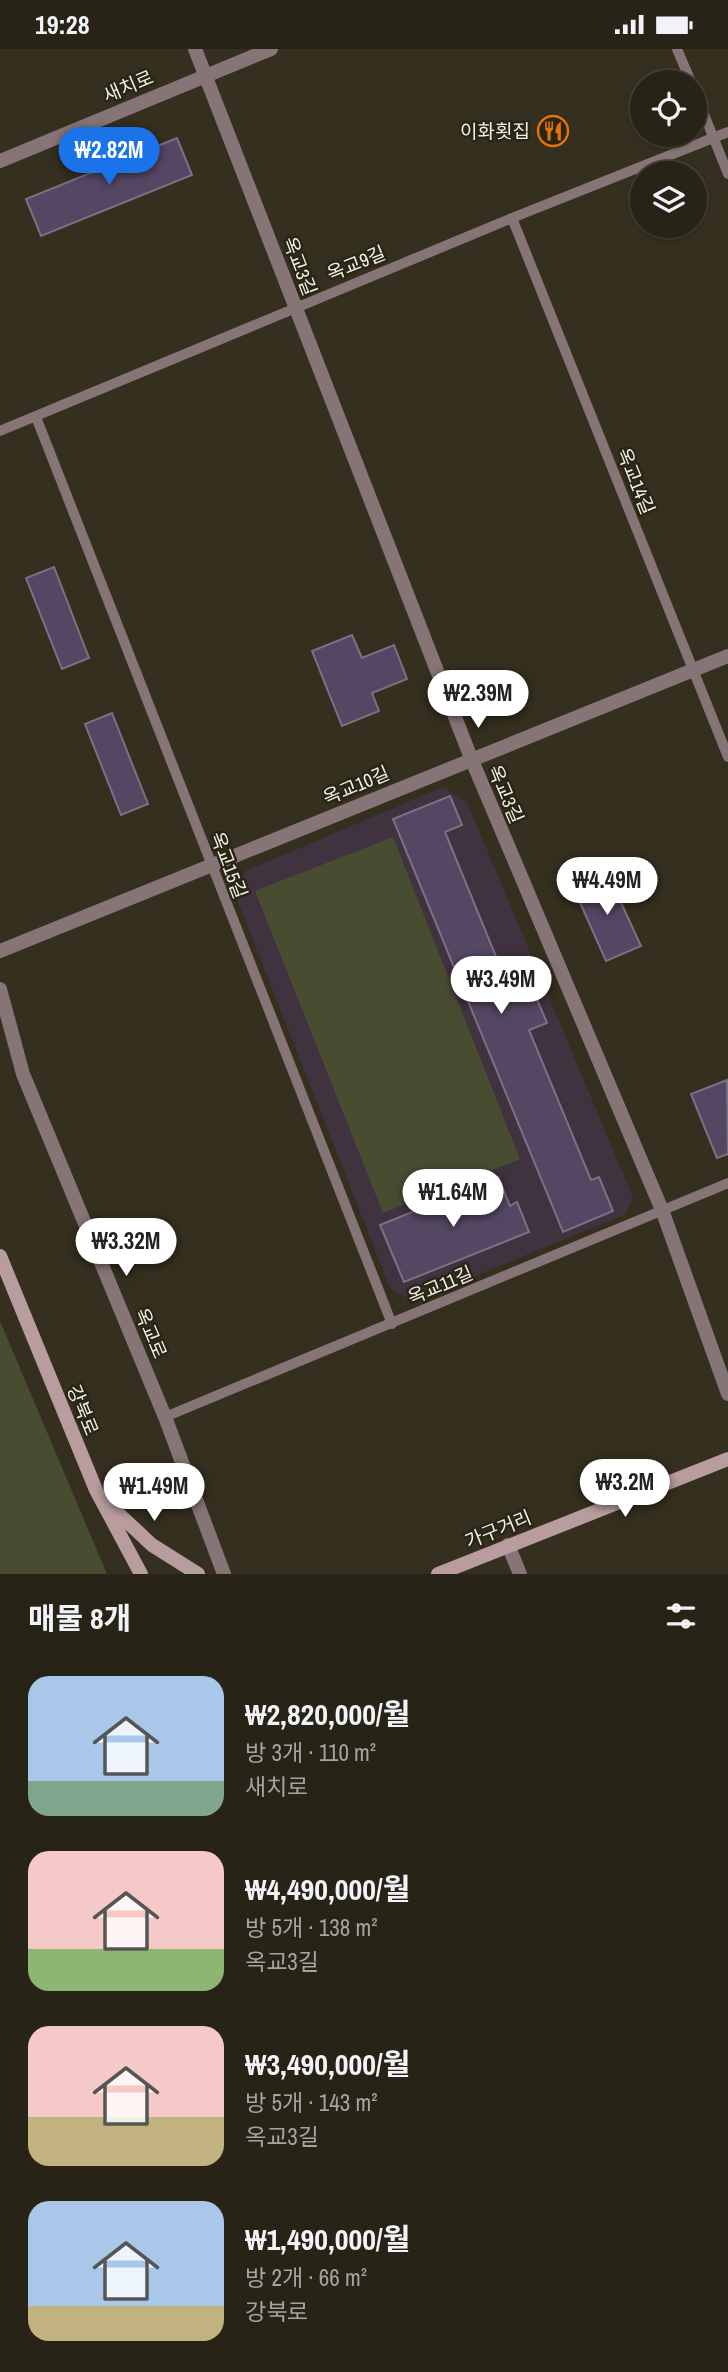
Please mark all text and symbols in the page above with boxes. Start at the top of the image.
text: 19:28 [35,7,90,42]
street label: 새치로 [99,64,157,108]
map controls [630,70,707,238]
button: locate [630,70,707,147]
restaurant icon: 이화횟집 [536,114,570,148]
place label: 이화횟집 [460,118,530,144]
pin: ₩2.82M [52,127,166,187]
text: ₩2.82M [75,134,143,165]
button: layers [630,161,707,238]
street label: 옥교3길 [277,233,323,299]
street label: 옥교9길 [323,240,389,286]
street label: 옥교14길 [611,444,661,518]
pin: ₩2.39M [421,671,535,730]
text: ₩2.39M [444,677,512,708]
street label: 옥교10길 [319,759,393,811]
street label: 옥교3길 [482,761,530,827]
street label: 옥교15길 [204,828,254,902]
pin: ₩4.49M [550,857,664,917]
text: ₩4.49M [573,864,641,895]
pin: ₩3.49M [444,957,558,1016]
text: ₩3.49M [467,963,535,994]
pin: ₩1.64M [396,1169,510,1229]
text: ₩1.64M [419,1176,487,1207]
pin: ₩3.32M [69,1219,183,1278]
text: ₩3.32M [92,1225,160,1256]
street label: 옥교11길 [403,1260,477,1310]
street label: 옥교로 [129,1304,173,1362]
street label: 강북로 [61,1381,105,1439]
pin: ₩3.2M [576,1459,674,1519]
pin: ₩1.49M [97,1463,211,1523]
text: ₩3.2M [596,1466,654,1497]
text: ₩1.49M [120,1470,188,1501]
street label: 가구거리 [461,1504,535,1554]
icon: filters [662,1597,700,1635]
text: 매물 8개 [28,1598,131,1638]
text: ₩2,820,000/월 [245,1694,410,1734]
icon: home [84,1704,168,1788]
text: 방 3개 · 110 m² [245,1737,376,1768]
text: 새치로 [245,1771,308,1802]
text: ₩4,490,000/월 [245,1869,410,1909]
icon: home [84,1879,168,1963]
text: 방 5개 · 138 m² [245,1912,377,1943]
text: 옥교3길 [245,1946,319,1977]
text: ₩3,490,000/월 [245,2044,410,2084]
icon: home [84,2054,168,2138]
text: 방 5개 · 143 m² [245,2087,377,2118]
text: 옥교3길 [245,2121,319,2152]
text: ₩1,490,000/월 [245,2219,410,2259]
icon: home [84,2229,168,2313]
text: 방 2개 · 66 m² [245,2262,367,2293]
text: 강북로 [245,2296,308,2327]

